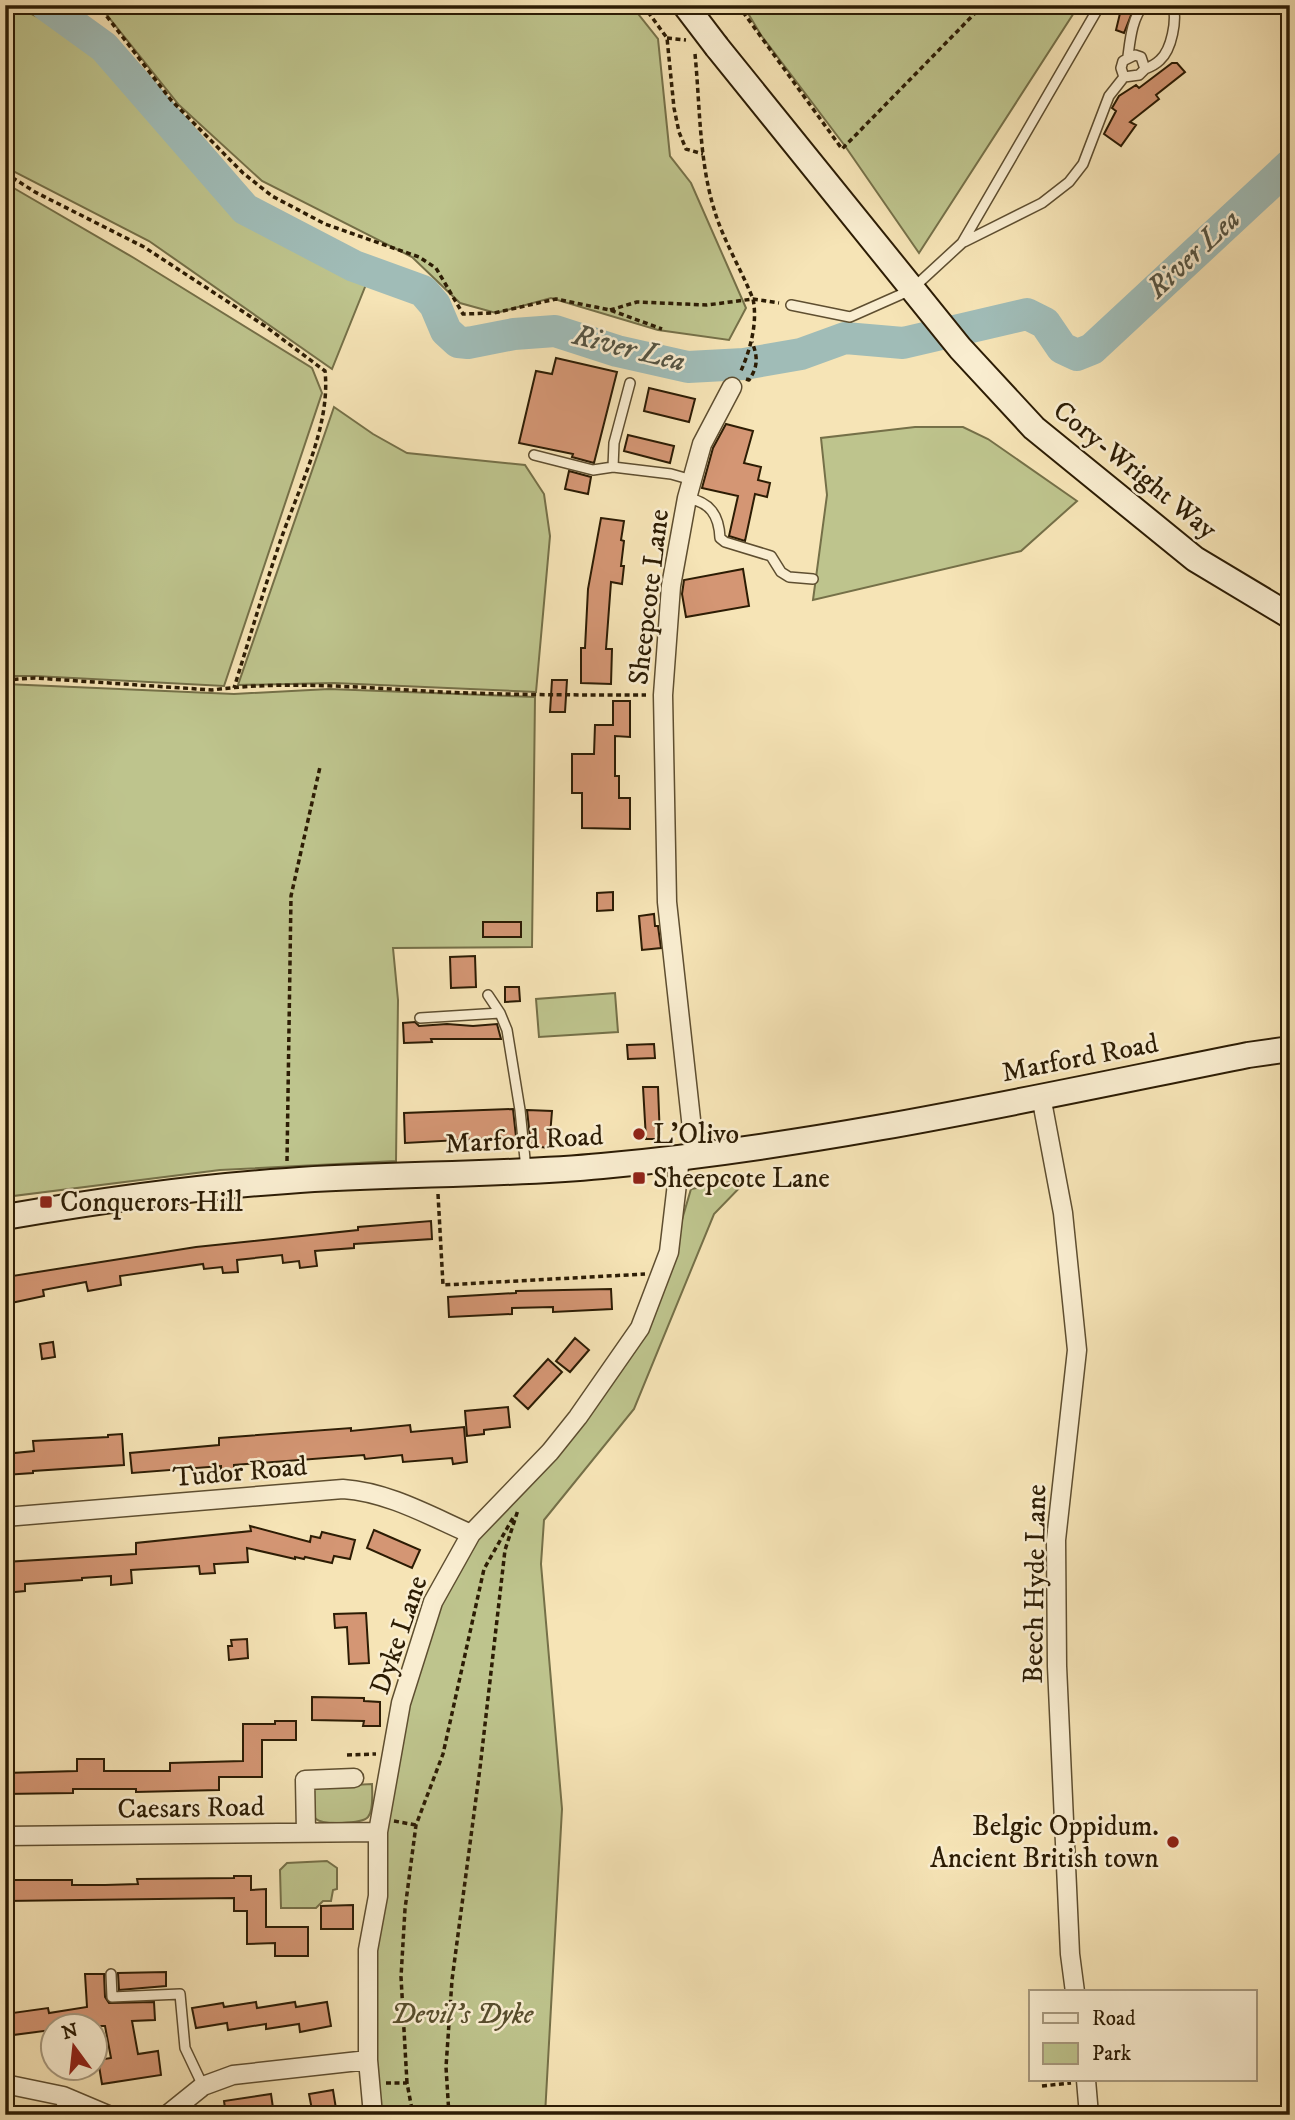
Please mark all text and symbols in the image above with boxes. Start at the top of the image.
water label: River Lea [1139,201,1249,307]
water label: River Lea [568,317,689,381]
street label: Cory-Wright Way [1046,393,1225,547]
street label: Sheepcote Lane [621,507,677,687]
street label: Marford Road [999,1026,1161,1090]
place label: L'Olivo [653,1117,739,1152]
street label: Marford Road [444,1118,604,1162]
marker: L'Olivo [631,1126,647,1142]
place label: Sheepcote Lane [653,1161,830,1196]
marker: Sheepcote Lane [631,1170,647,1186]
place label: Conquerors Hill [60,1185,244,1220]
marker: Conquerors Hill [38,1194,54,1210]
street label: Tudor Road [171,1449,309,1495]
street label: Beech Hyde Lane [1016,1484,1054,1684]
street label: Dyke Lane [362,1571,436,1699]
street label: Caesars Road [117,1789,265,1827]
place label: Belgic Oppidum. Ancient British town [930,1809,1159,1876]
marker: Belgic Oppidum. Ancient British town [1165,1834,1181,1850]
legend [1029,1990,1256,2082]
park label: Devil's Dyke [391,1997,535,2032]
text: Road [1092,2006,1136,2032]
north arrow [38,2011,108,2082]
text: N [59,2019,81,2045]
text: Park [1092,2041,1132,2067]

